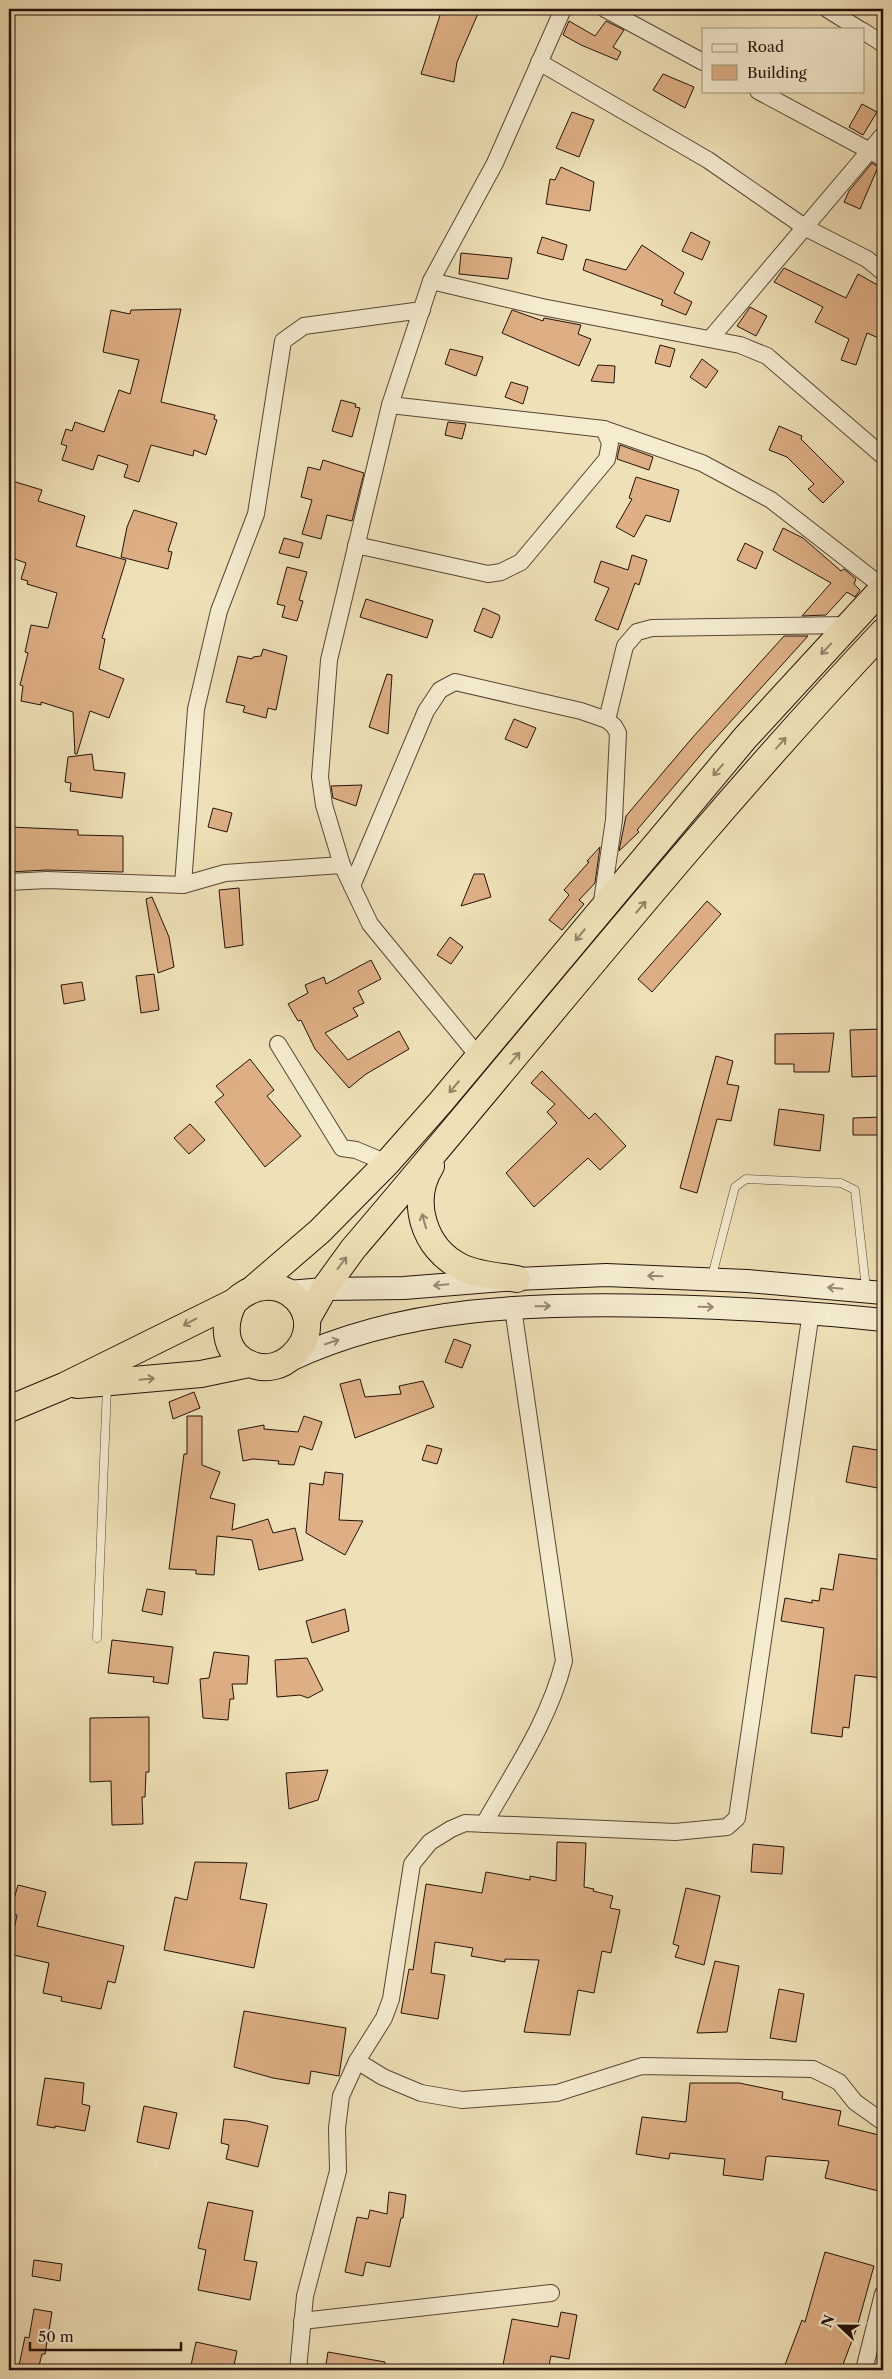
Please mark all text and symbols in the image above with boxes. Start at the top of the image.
legend [702,28,864,92]
text: Road [747,37,784,56]
text: Building [747,63,807,82]
one-way arrow [820,643,832,655]
one-way arrow [775,737,787,750]
one-way arrow [712,764,723,777]
one-way arrow [636,901,647,914]
one-way arrow [574,929,585,942]
one-way arrow [509,1052,520,1065]
one-way arrow [448,1081,459,1094]
one-way arrow [419,1213,428,1229]
one-way arrow [337,1257,348,1270]
one-way arrow [647,1272,663,1281]
one-way arrow [433,1280,449,1290]
one-way arrow [827,1283,843,1293]
one-way arrow [534,1301,551,1311]
one-way arrow [697,1303,713,1312]
one-way arrow [183,1318,198,1328]
one-way arrow [324,1337,339,1346]
one-way arrow [139,1374,155,1383]
north arrow [814,2302,864,2352]
text: N [817,2312,839,2330]
scale bar [30,2319,181,2351]
text: 50 m [38,2327,74,2346]

